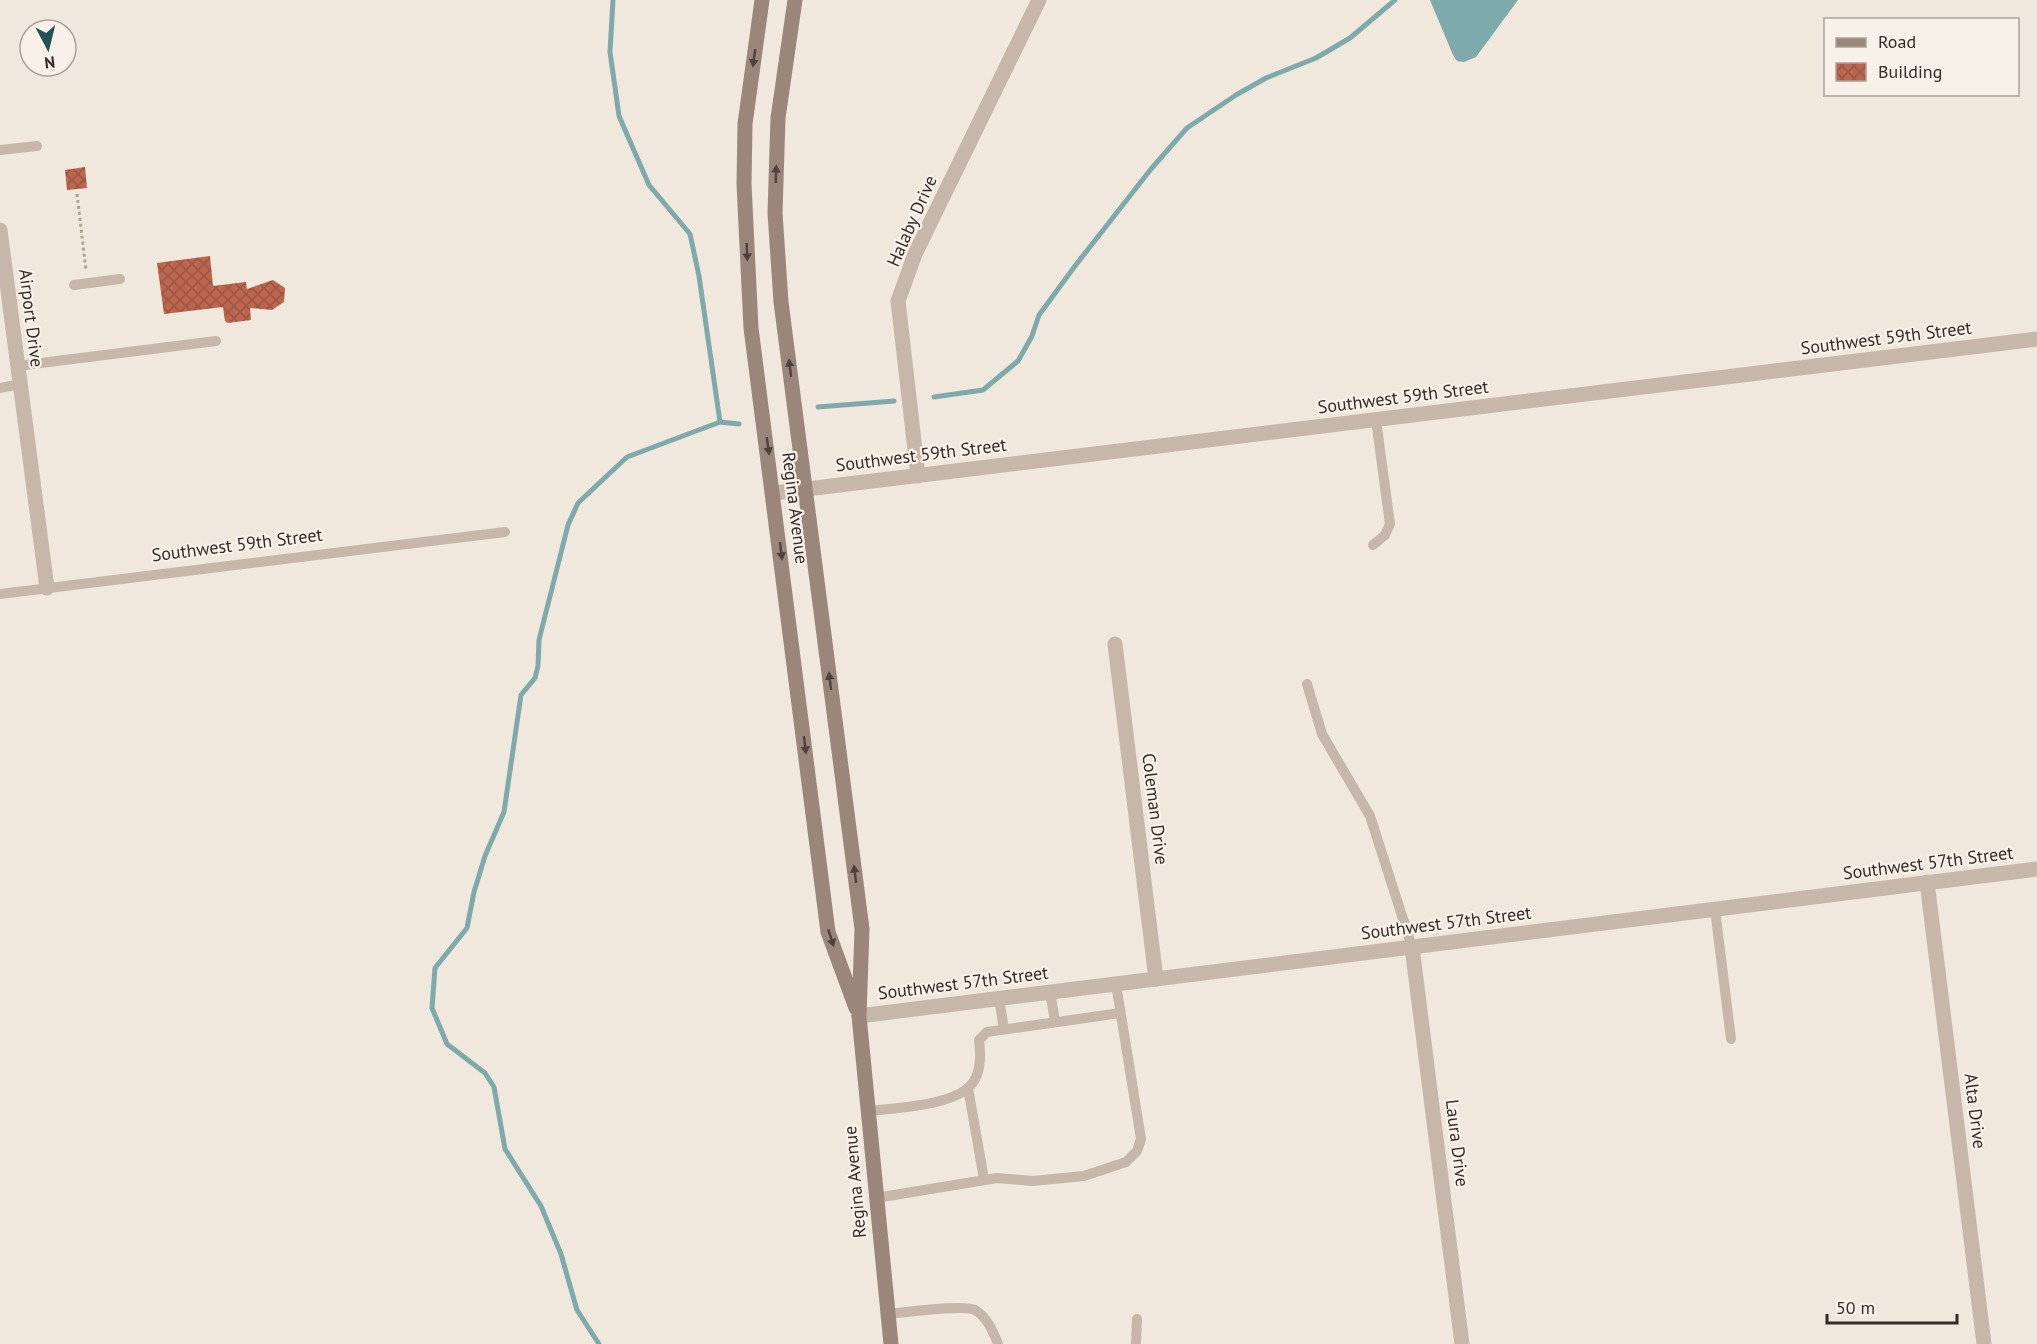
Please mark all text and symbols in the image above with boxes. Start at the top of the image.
north arrow [18,18,78,78]
legend [1824,18,2019,96]
text: Road [1878,30,1916,53]
one-way arrow [749,48,758,67]
text: N [43,52,56,73]
text: Building [1878,60,1942,83]
one-way arrow [772,164,781,183]
street label: Halaby Drive [881,172,942,270]
one-way arrow [742,243,751,262]
street label: Airport Drive [14,268,49,368]
street label: Southwest 59th Street [1799,316,1973,359]
one-way arrow [785,359,794,378]
street label: Southwest 59th Street [1316,375,1490,418]
street label: Southwest 59th Street [834,433,1008,476]
one-way arrow [763,437,772,456]
street label: Regina Avenue [777,451,814,565]
street label: Southwest 59th Street [150,523,324,566]
one-way arrow [776,542,786,561]
one-way arrow [825,671,834,690]
one-way arrow [800,735,810,754]
street label: Coleman Drive [1137,752,1174,866]
street label: Southwest 57th Street [1841,841,2014,884]
one-way arrow [850,865,859,884]
street label: Southwest 57th Street [1359,901,1532,944]
one-way arrow [827,929,836,947]
street label: Southwest 57th Street [876,961,1049,1004]
street label: Alta Drive [1959,1072,1992,1150]
street label: Laura Drive [1441,1098,1474,1188]
street label: Regina Avenue [838,1125,871,1239]
scale bar [1827,1287,1958,1325]
text: 50 m [1836,1296,1875,1319]

